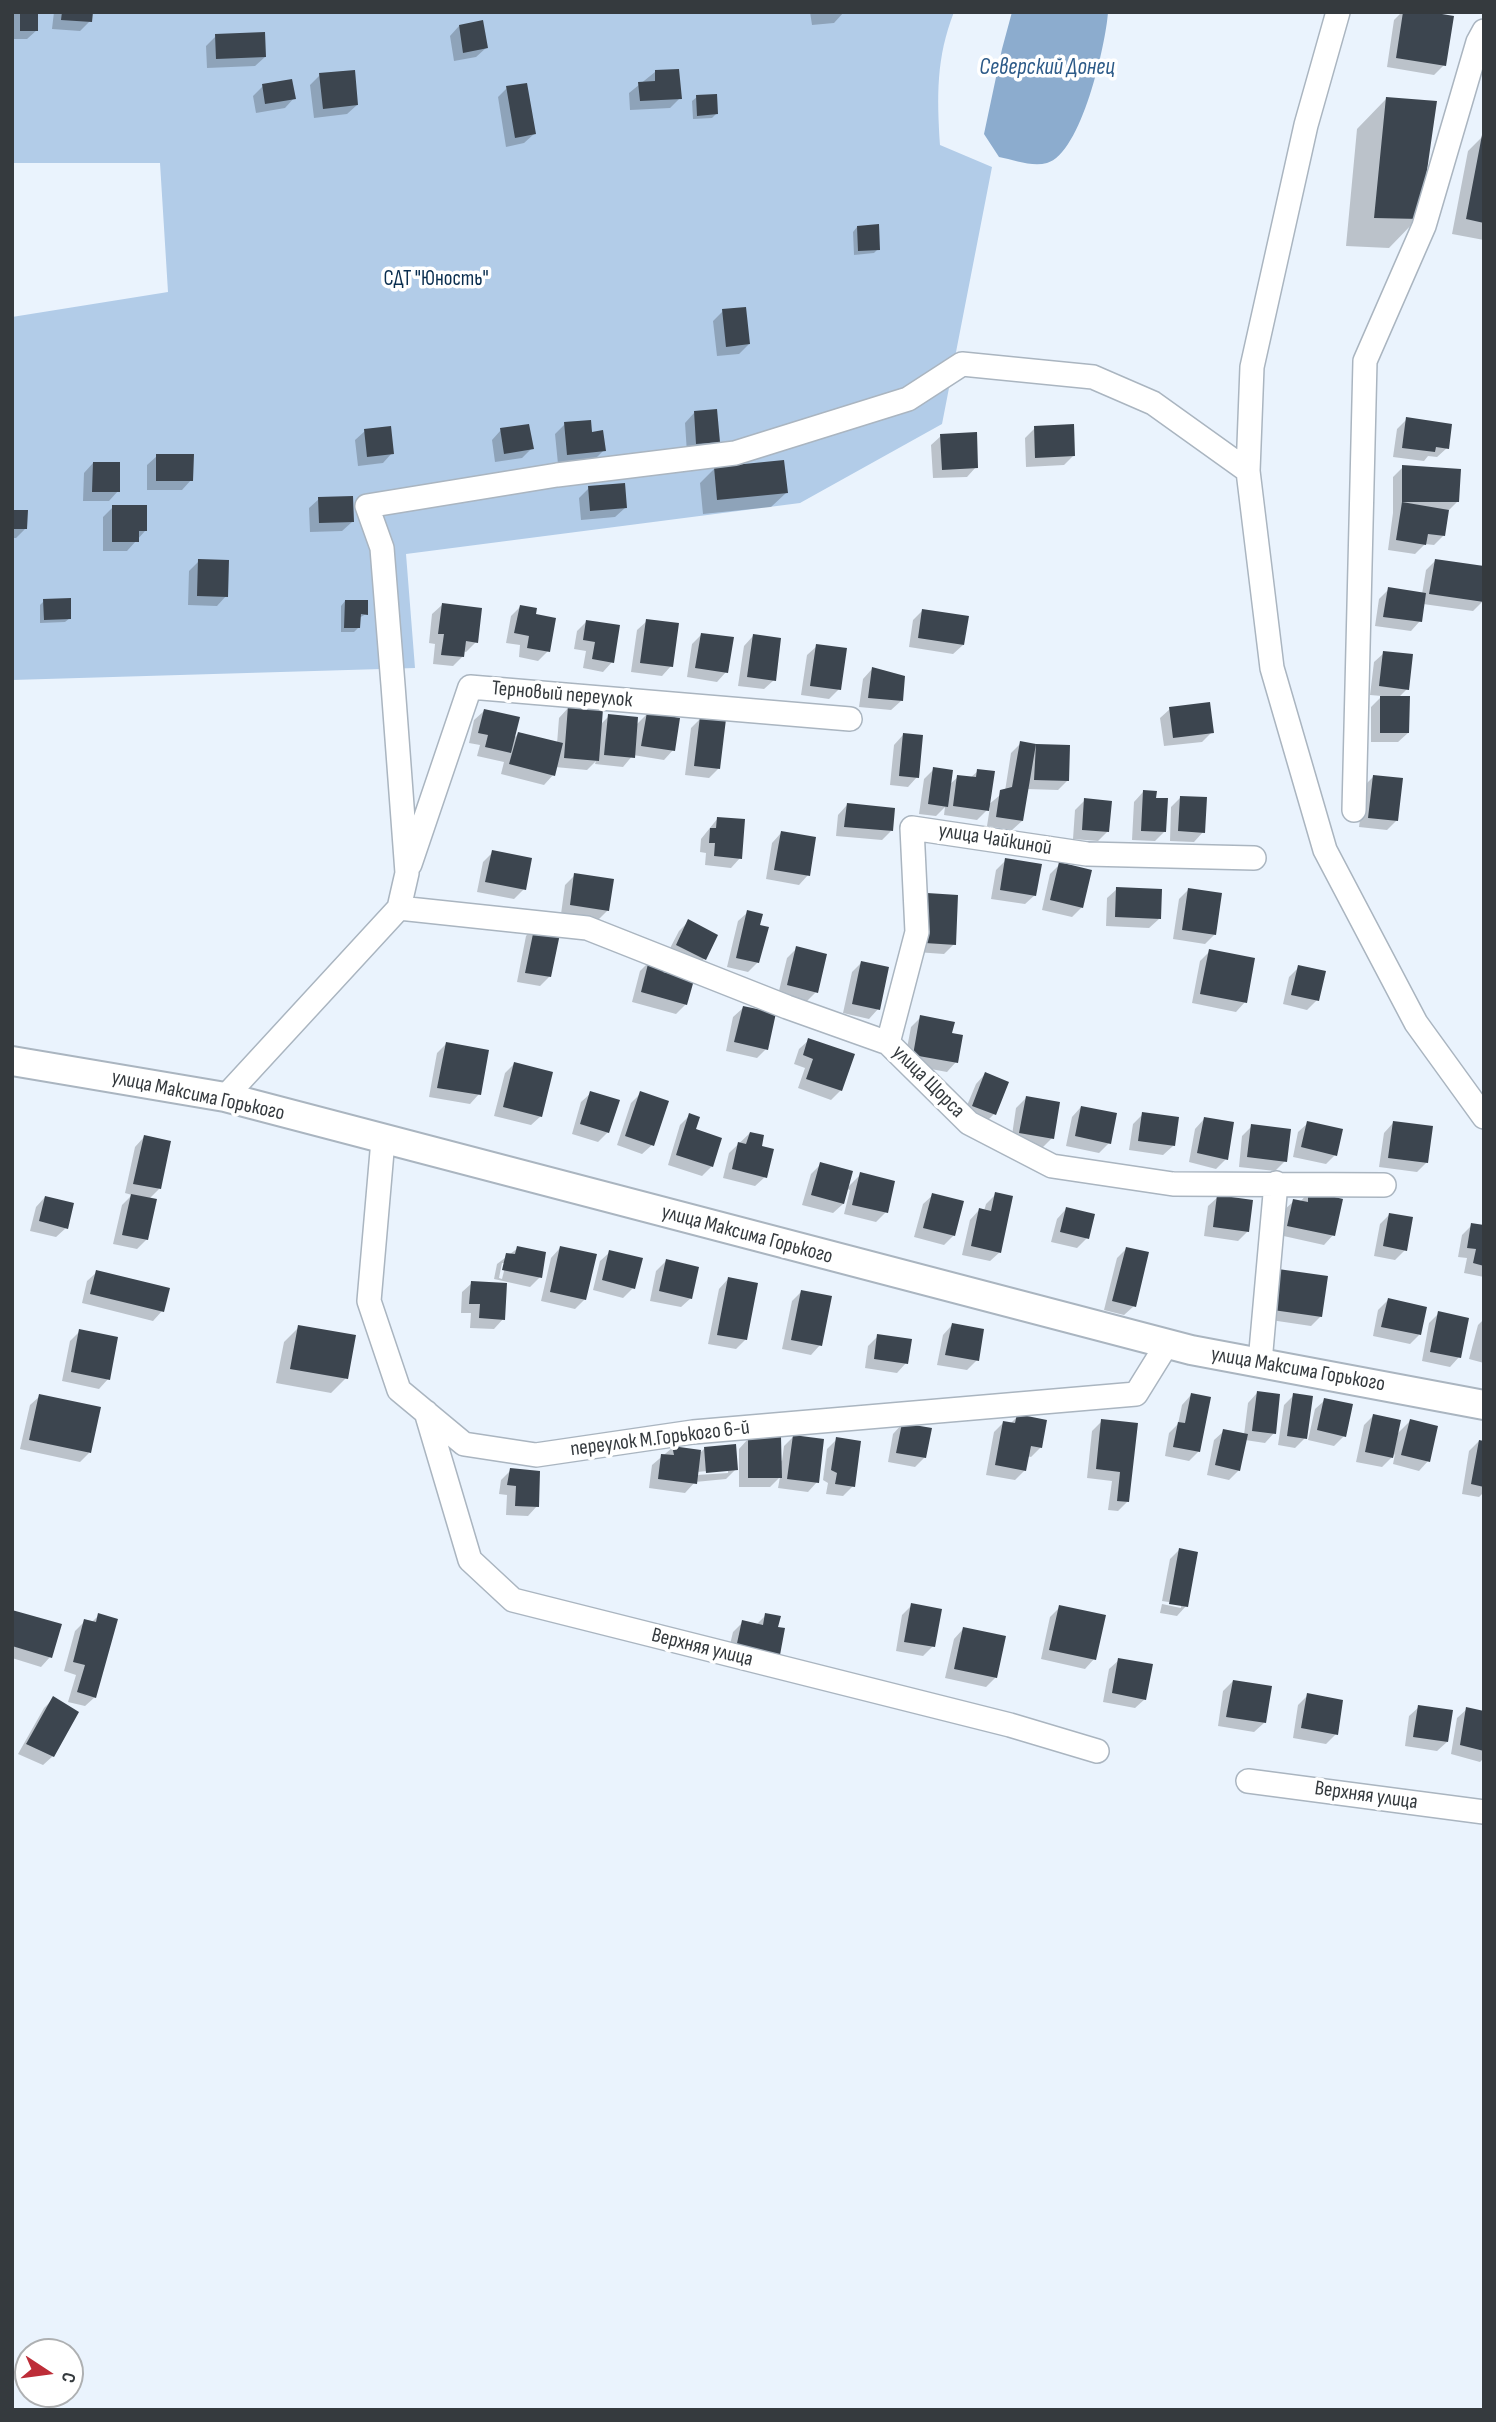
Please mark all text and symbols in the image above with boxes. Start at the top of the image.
water label: Северский Донец [979,54,1115,82]
park label: СДТ "Юность" [383,267,489,293]
street label: Терновый переулок [491,676,633,714]
street label: улица Чайкиной [937,819,1053,861]
street label: улица Щорса [886,1040,970,1124]
street label: улица Максима Горького [109,1065,287,1127]
street label: улица Максима Горького [659,1200,835,1270]
street label: улица Максима Горького [1209,1342,1387,1398]
street label: переулок М.Горького 6-й [569,1416,751,1462]
street label: Верхняя улица [649,1623,755,1673]
street label: Верхняя улица [1313,1776,1419,1816]
north arrow [14,2338,84,2408]
text: С [56,2370,80,2385]

